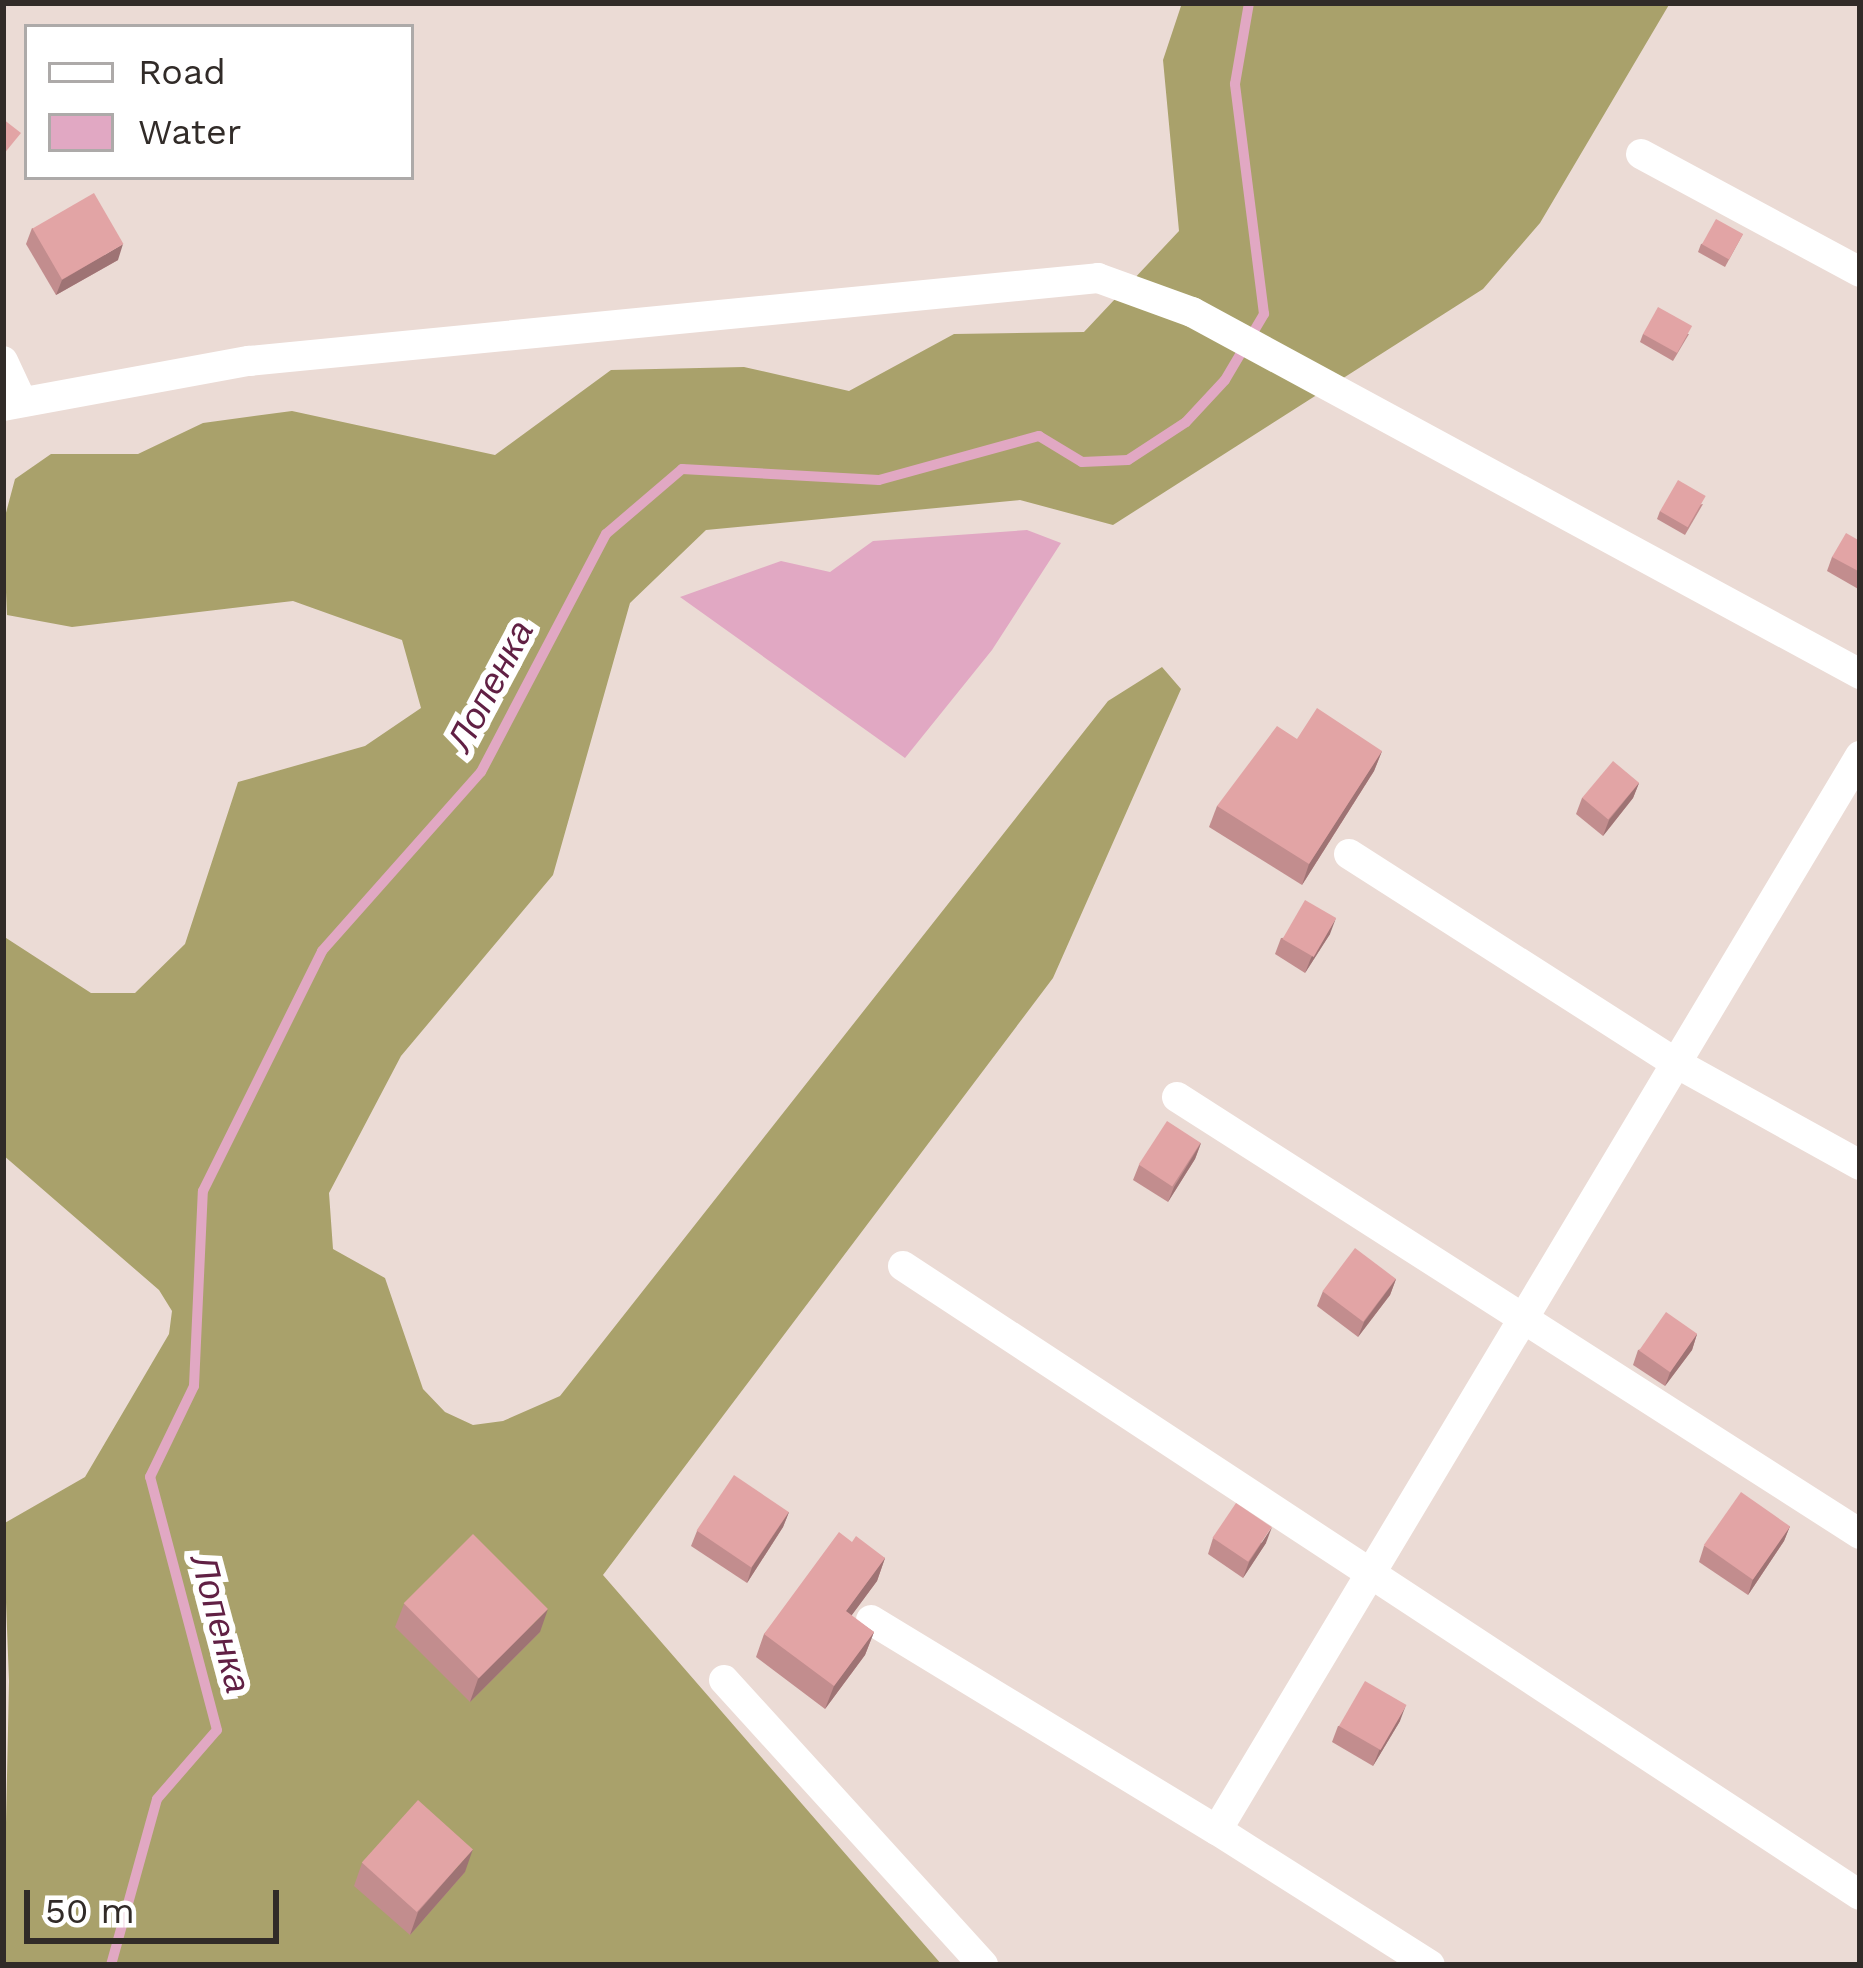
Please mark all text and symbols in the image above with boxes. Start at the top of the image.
legend [24,24,414,180]
text: Road [138,51,226,93]
text: Water [138,111,241,153]
water label: Лопенка [439,613,543,759]
water label: Лопенка [181,1550,259,1698]
scale bar [30,1866,285,1940]
text: 50 m [45,1890,135,1932]

